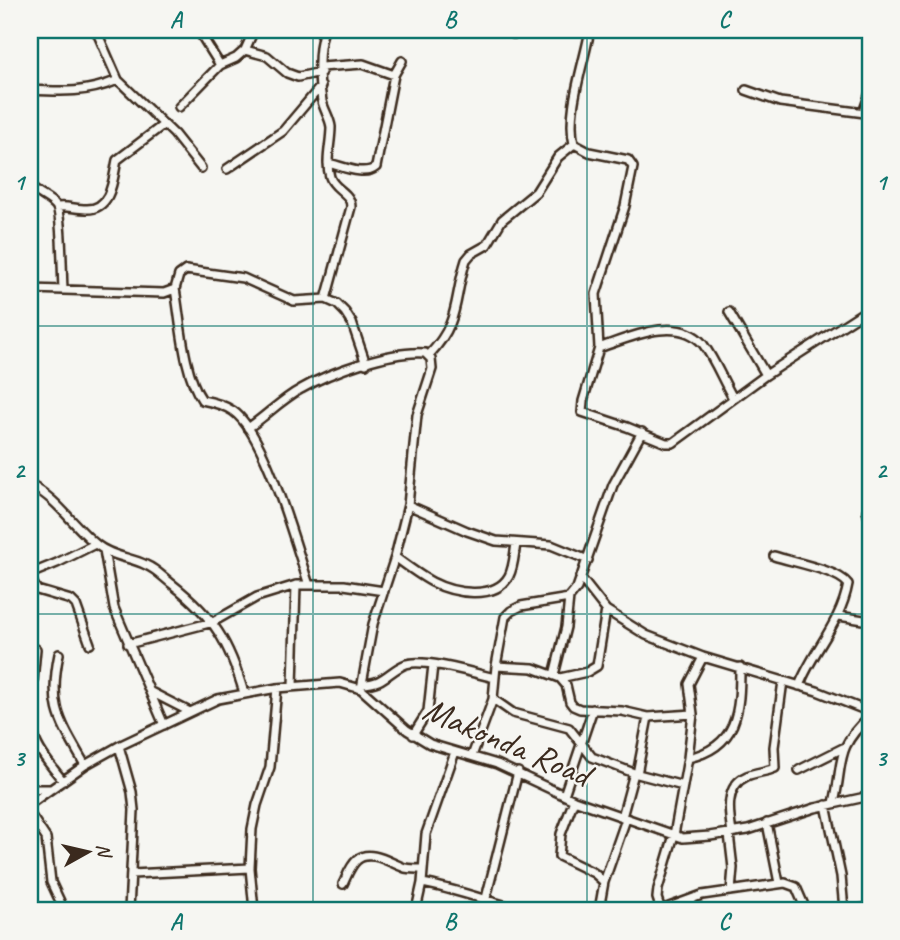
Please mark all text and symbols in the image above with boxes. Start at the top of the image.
text: A [170,5,184,34]
text: B [444,5,458,34]
text: C [719,5,733,34]
text: 1 [14,168,27,197]
text: 1 [876,168,889,197]
text: 2 [14,456,27,485]
text: 2 [876,456,889,485]
street label: Makonda Road [417,686,602,799]
text: 3 [14,744,27,773]
text: 3 [876,744,889,773]
north arrow [52,818,122,888]
text: N [91,842,117,860]
text: A [170,907,184,936]
text: B [444,907,458,936]
text: C [719,907,733,936]

